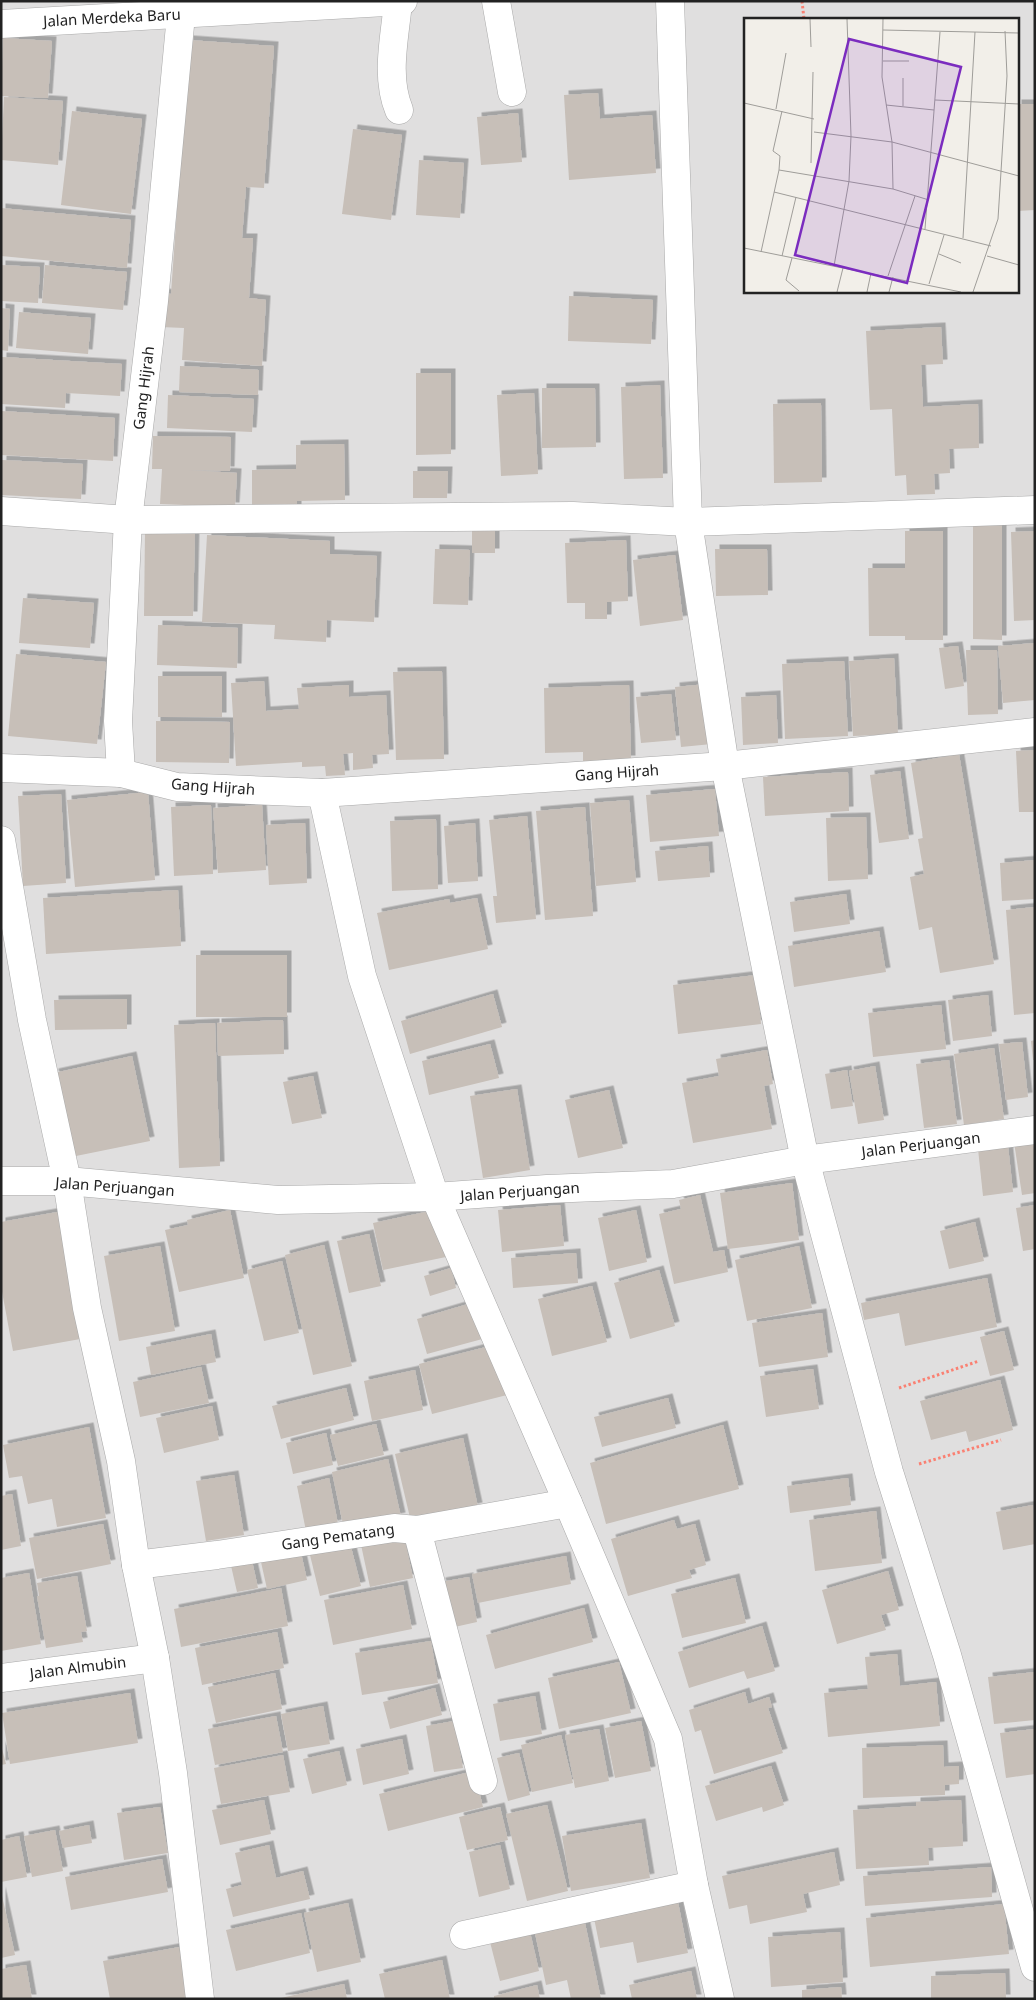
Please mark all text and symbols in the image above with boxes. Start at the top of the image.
street label: Jalan Merdeka Baru [41,3,181,31]
inset map [744,18,1018,292]
street label: Gang Hijrah [128,345,158,431]
street label: Gang Hijrah [574,759,660,785]
street label: Gang Hijrah [170,773,256,799]
street label: Jalan Perjuangan [858,1127,981,1161]
street label: Jalan Perjuangan [53,1172,175,1200]
street label: Jalan Perjuangan [458,1177,580,1205]
street label: Gang Pematang [280,1518,396,1554]
street label: Jalan Almubin [26,1651,127,1683]

